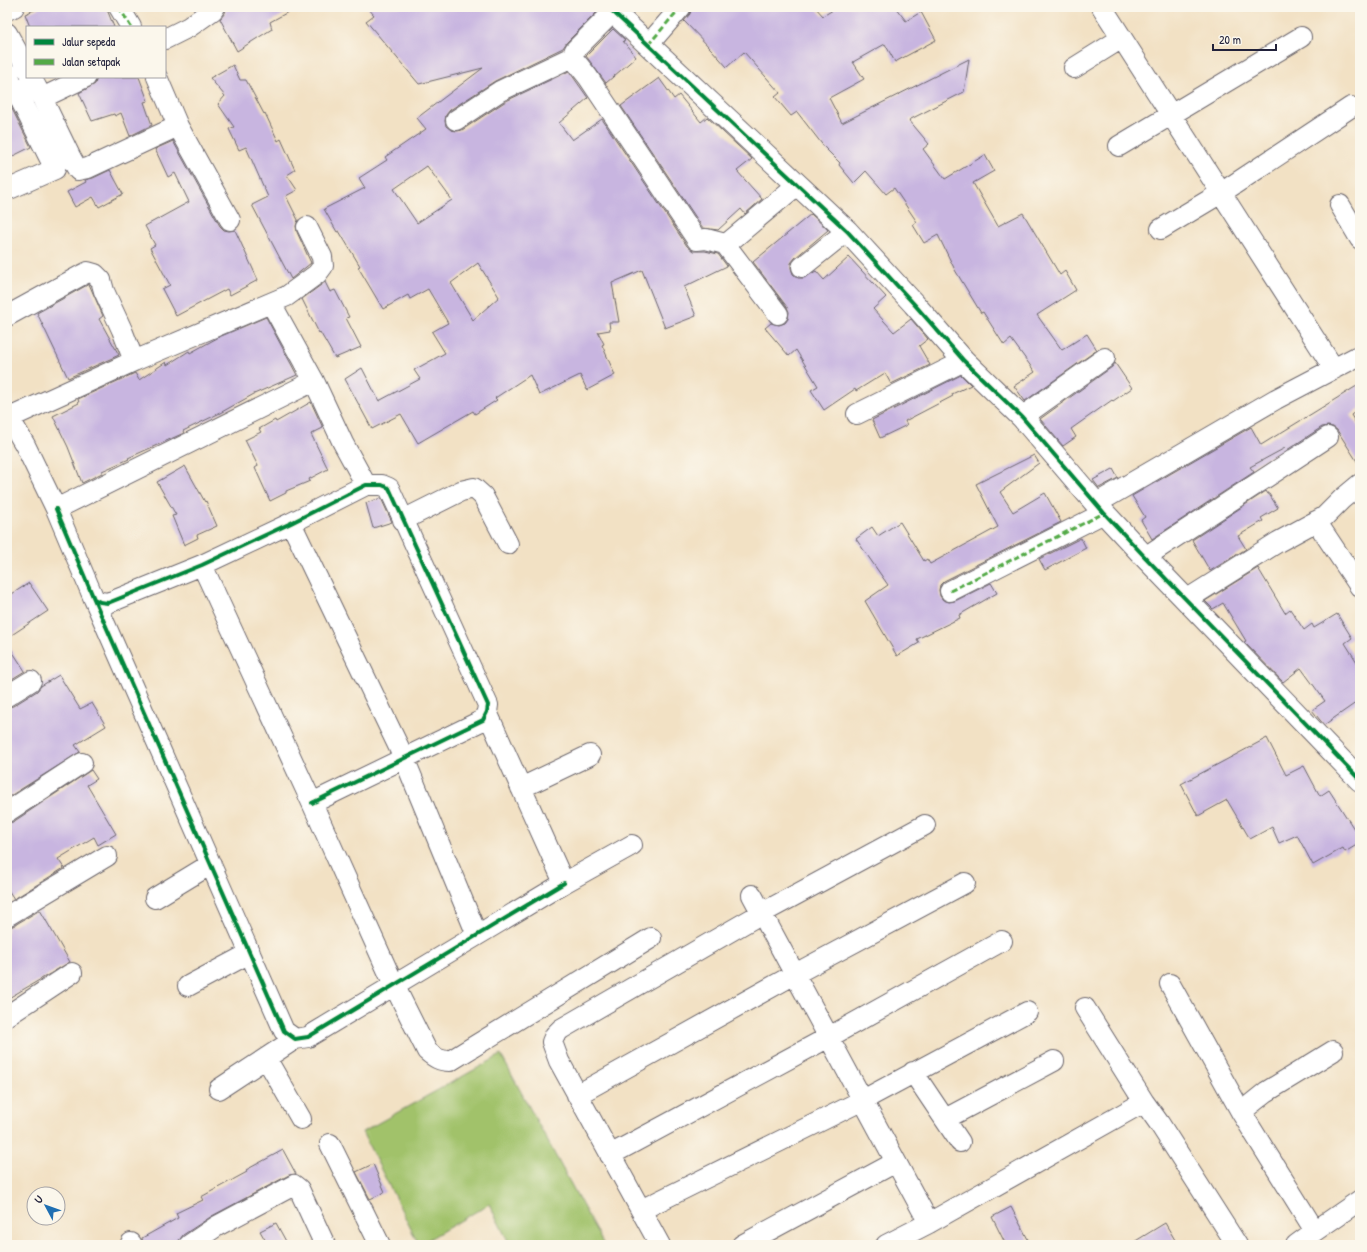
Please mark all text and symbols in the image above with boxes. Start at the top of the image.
legend [26,26,166,78]
scale bar [1213,26,1276,52]
text: 20 m [1219,31,1241,48]
text: Jalur sepeda [62,33,116,50]
text: Jalan setapak [62,53,120,70]
north arrow [26,1186,66,1226]
text: U [31,1193,46,1206]

